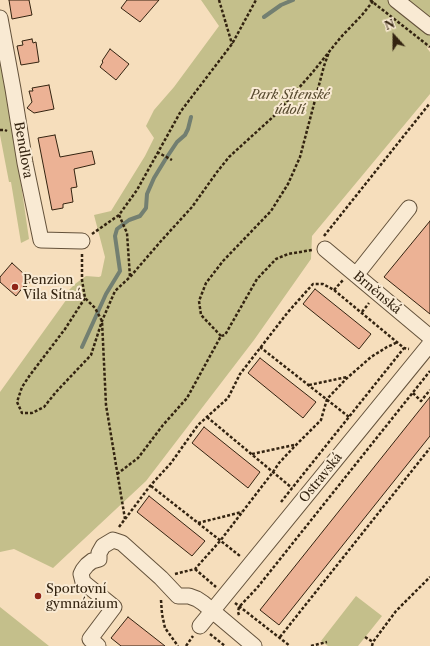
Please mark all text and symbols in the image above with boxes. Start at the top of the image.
north arrow [374,16,414,56]
text: N [383,17,397,33]
park label: Park Sítenské údolí [250,87,330,118]
street label: Bendlova [10,120,36,180]
street label: Brněnská [350,268,404,318]
place label: Penzion Vila Sítná [23,272,82,303]
marker: Penzion Vila Sítná [10,282,20,292]
street label: Ostravská [296,450,346,506]
place label: Sportovní gymnázium [46,581,118,612]
marker: Sportovní gymnázium [33,591,43,601]

